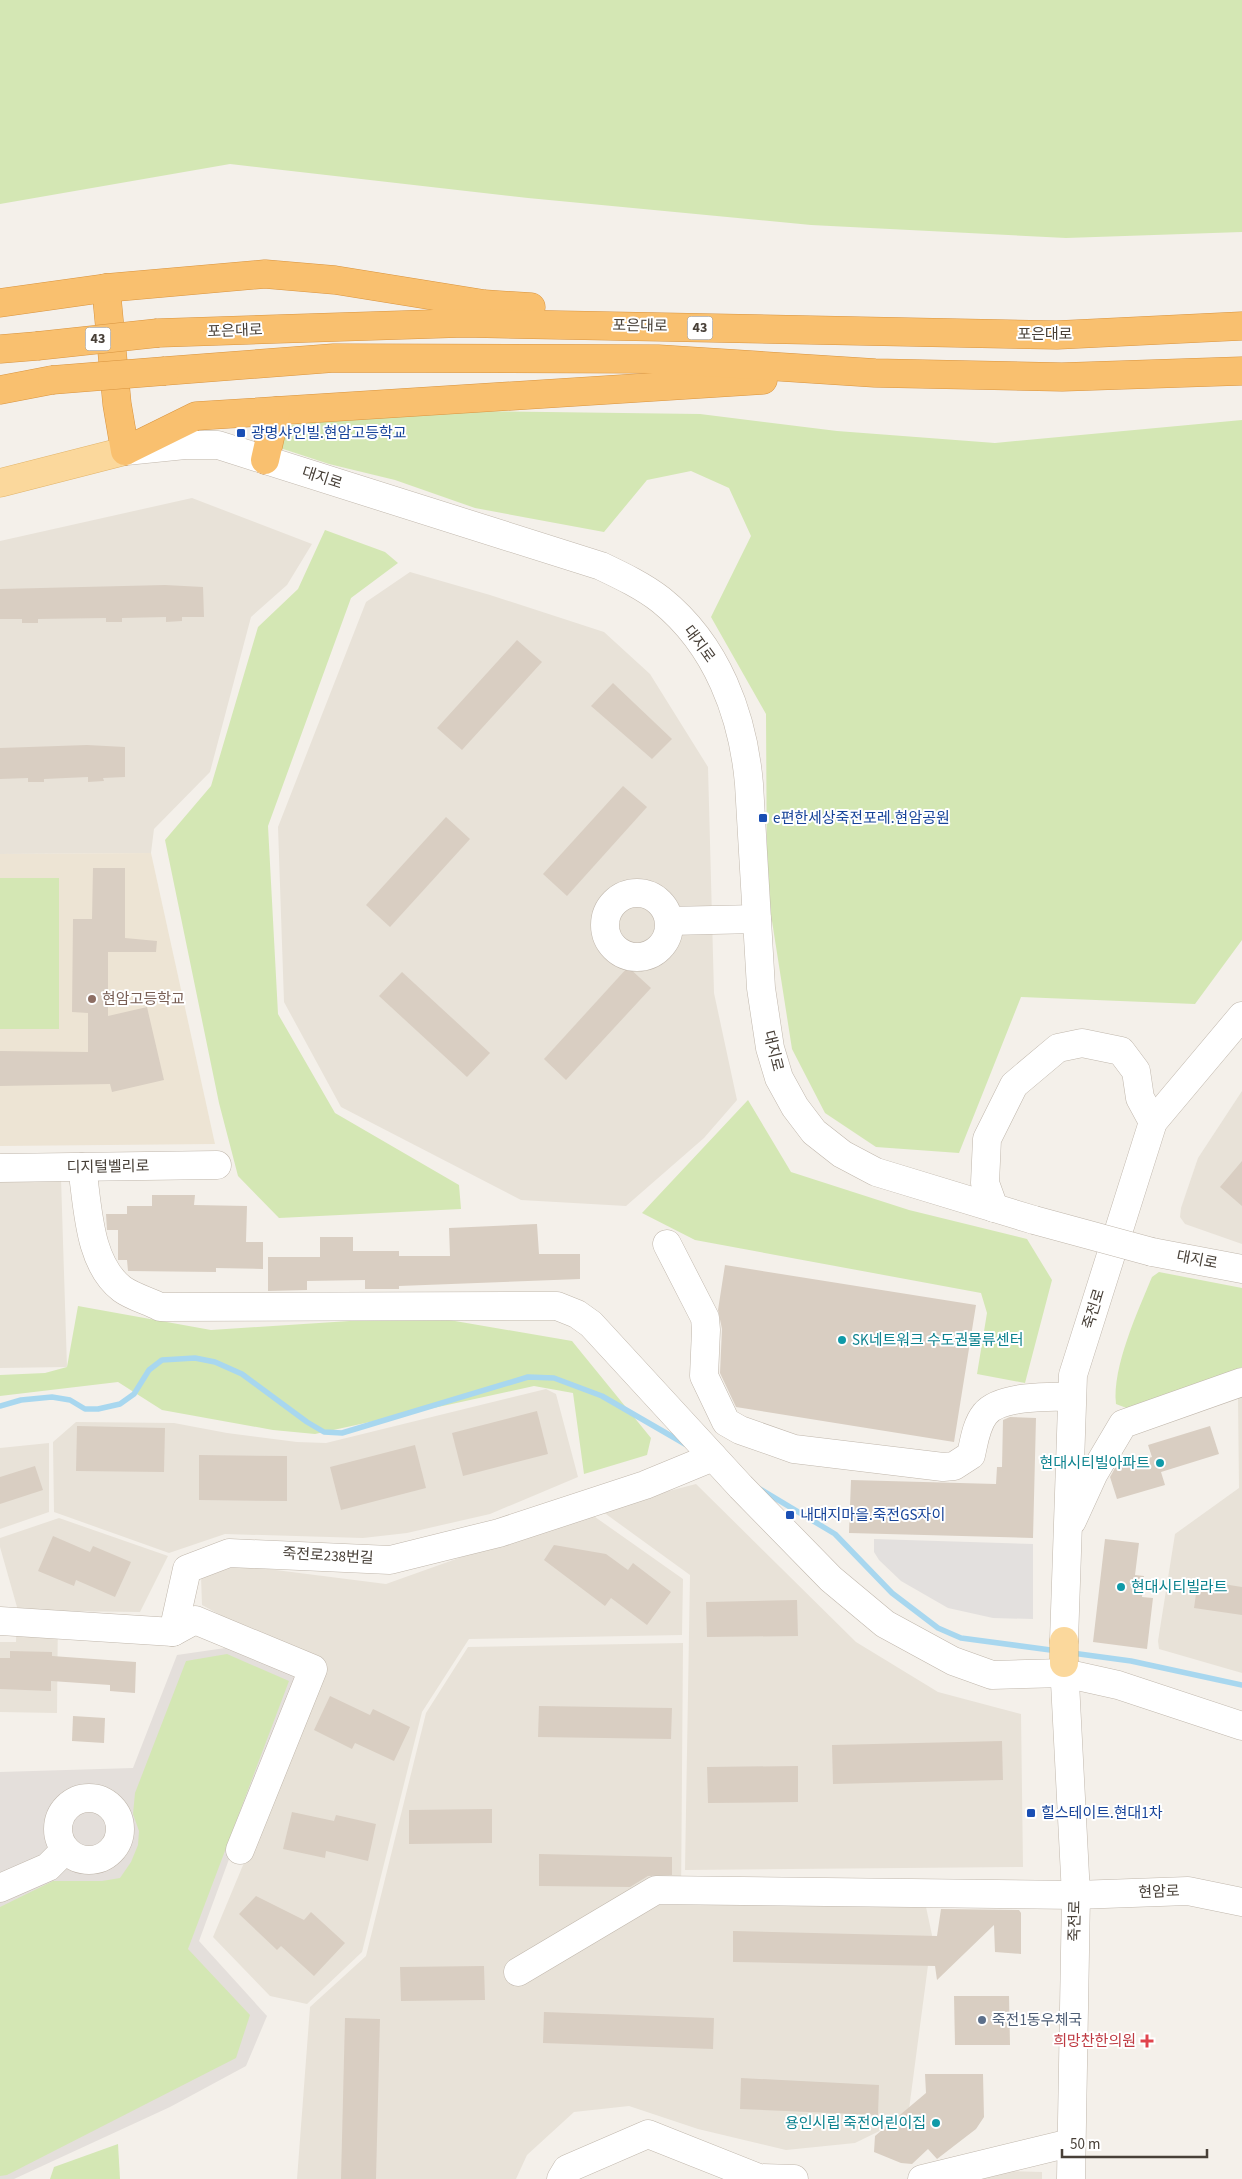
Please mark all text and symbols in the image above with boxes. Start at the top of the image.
street label: 포은대로 [612,315,668,337]
road number: 43 [688,316,712,339]
street label: 포은대로 [207,320,263,342]
street label: 포은대로 [1017,324,1073,345]
road number: 43 [86,328,110,350]
place label: 광명샤인빌.현암고등학교 [251,423,407,444]
marker: 광명샤인빌.현암고등학교 [235,427,247,439]
street label: 대지로 [299,462,345,494]
street label: 대지로 [678,621,720,667]
place label: e편한세상죽전포레.현암공원 [773,808,950,829]
marker: e편한세상죽전포레.현암공원 [757,812,769,824]
place label: 현암고등학교 [102,989,185,1010]
marker: 현암고등학교 [86,993,98,1005]
street label: 대지로 [758,1028,788,1074]
street label: 디지털벨리로 [66,1156,150,1178]
street label: 대지로 [1175,1246,1219,1274]
street label: 죽전로 [1078,1286,1110,1332]
place label: SK네트워크 수도권물류센터 [852,1330,1024,1351]
marker: SK네트워크 수도권물류센터 [836,1334,848,1346]
place label: 현대시티빌아파트 [1040,1453,1150,1474]
marker: 현대시티빌아파트 [1154,1457,1166,1469]
place label: 내대지마을.죽전GS자이 [800,1505,945,1526]
marker: 내대지마을.죽전GS자이 [784,1509,796,1521]
street label: 죽전로238번길 [282,1543,374,1569]
place label: 현대시티빌라트 [1131,1577,1228,1598]
marker: 현대시티빌라트 [1115,1581,1127,1593]
place label: 힐스테이트.현대1차 [1041,1803,1163,1824]
marker: 힐스테이트.현대1차 [1025,1807,1037,1819]
street label: 현암로 [1138,1881,1180,1903]
street label: 죽전로 [1064,1900,1086,1942]
place label: 죽전1동우체국 [992,2010,1082,2031]
marker: 죽전1동우체국 [976,2014,988,2026]
place label: 희망찬한의원 [1053,2031,1136,2052]
marker: 희망찬한의원 [1140,2034,1154,2048]
place label: 용인시립 죽전어린이집 [785,2113,926,2134]
marker: 용인시립 죽전어린이집 [930,2117,942,2129]
scale bar [1062,2126,1207,2158]
text: 50 m [1070,2134,1100,2155]

